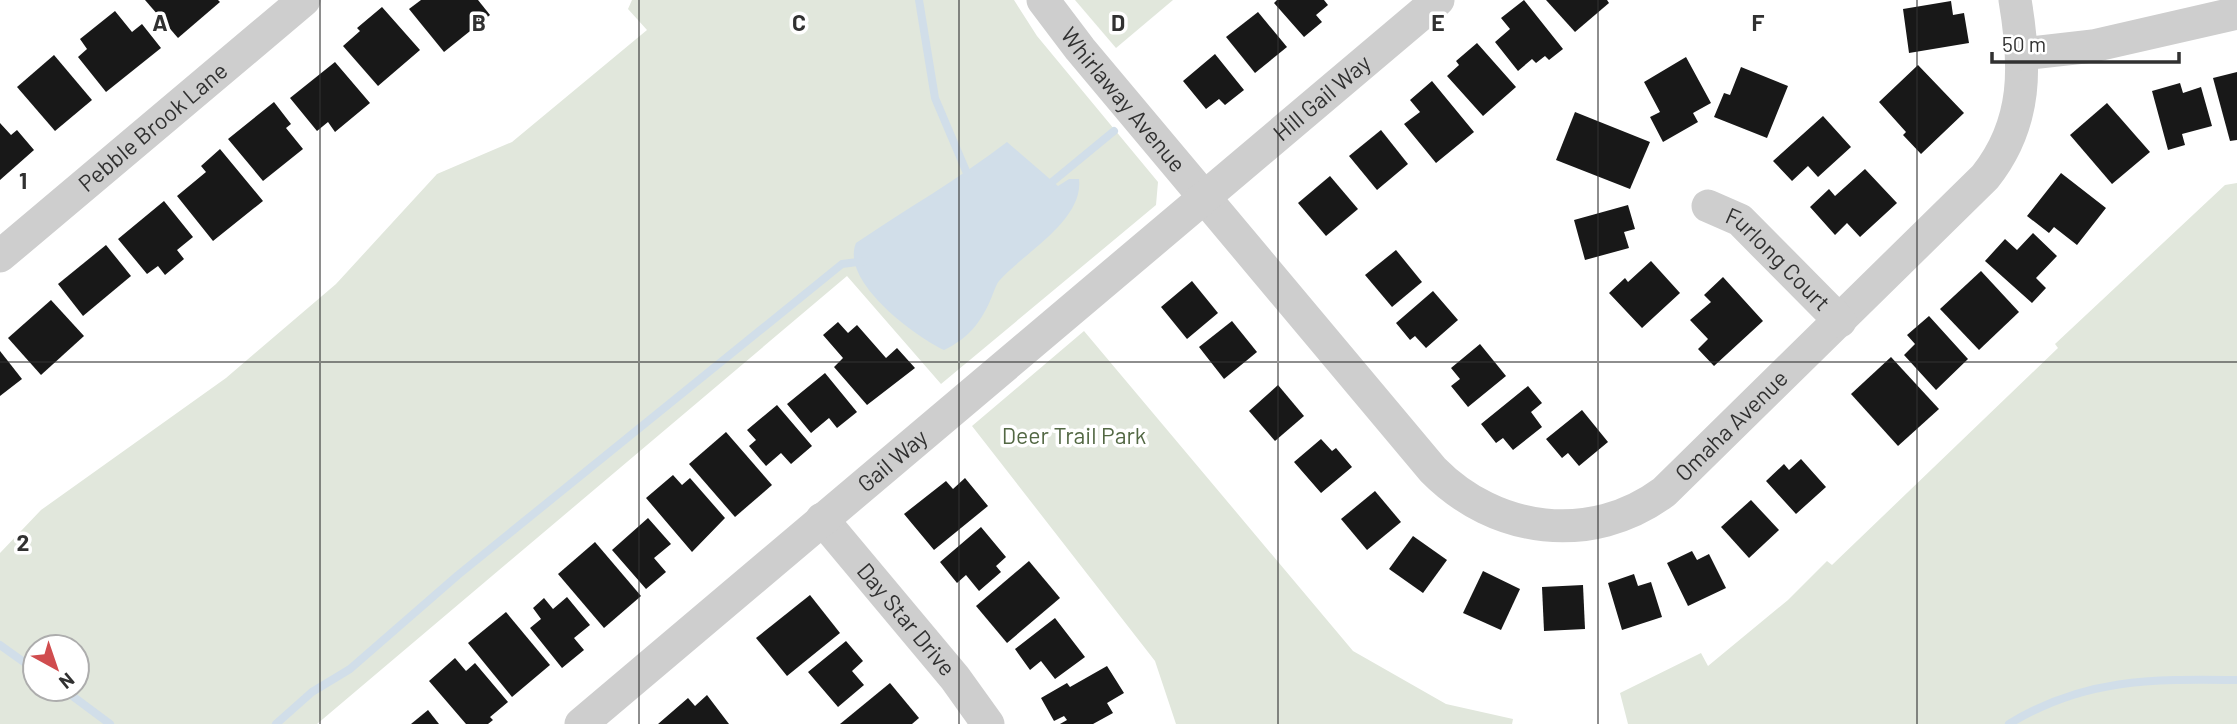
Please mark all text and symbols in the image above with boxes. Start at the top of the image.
text: A [152,8,168,36]
text: B [472,8,486,36]
text: C [792,8,806,36]
text: D [1111,8,1125,36]
text: E [1431,8,1445,36]
text: F [1752,8,1765,36]
street label: Whirlaway Avenue [1055,21,1192,177]
scale bar [1992,21,2179,65]
text: 50 m [2002,31,2046,56]
street label: Hill Gail Way [1267,48,1376,146]
street label: Pebble Brook Lane [72,56,233,197]
text: 1 [19,166,27,194]
street label: Furlong Court [1722,201,1837,316]
street label: Omaha Avenue [1669,364,1793,486]
park label: Deer Trail Park [1002,421,1146,449]
street label: Gail Way [851,422,933,497]
text: 2 [17,528,29,556]
street label: Day Star Drive [852,557,962,681]
north arrow [21,633,91,703]
text: N [55,669,79,694]

